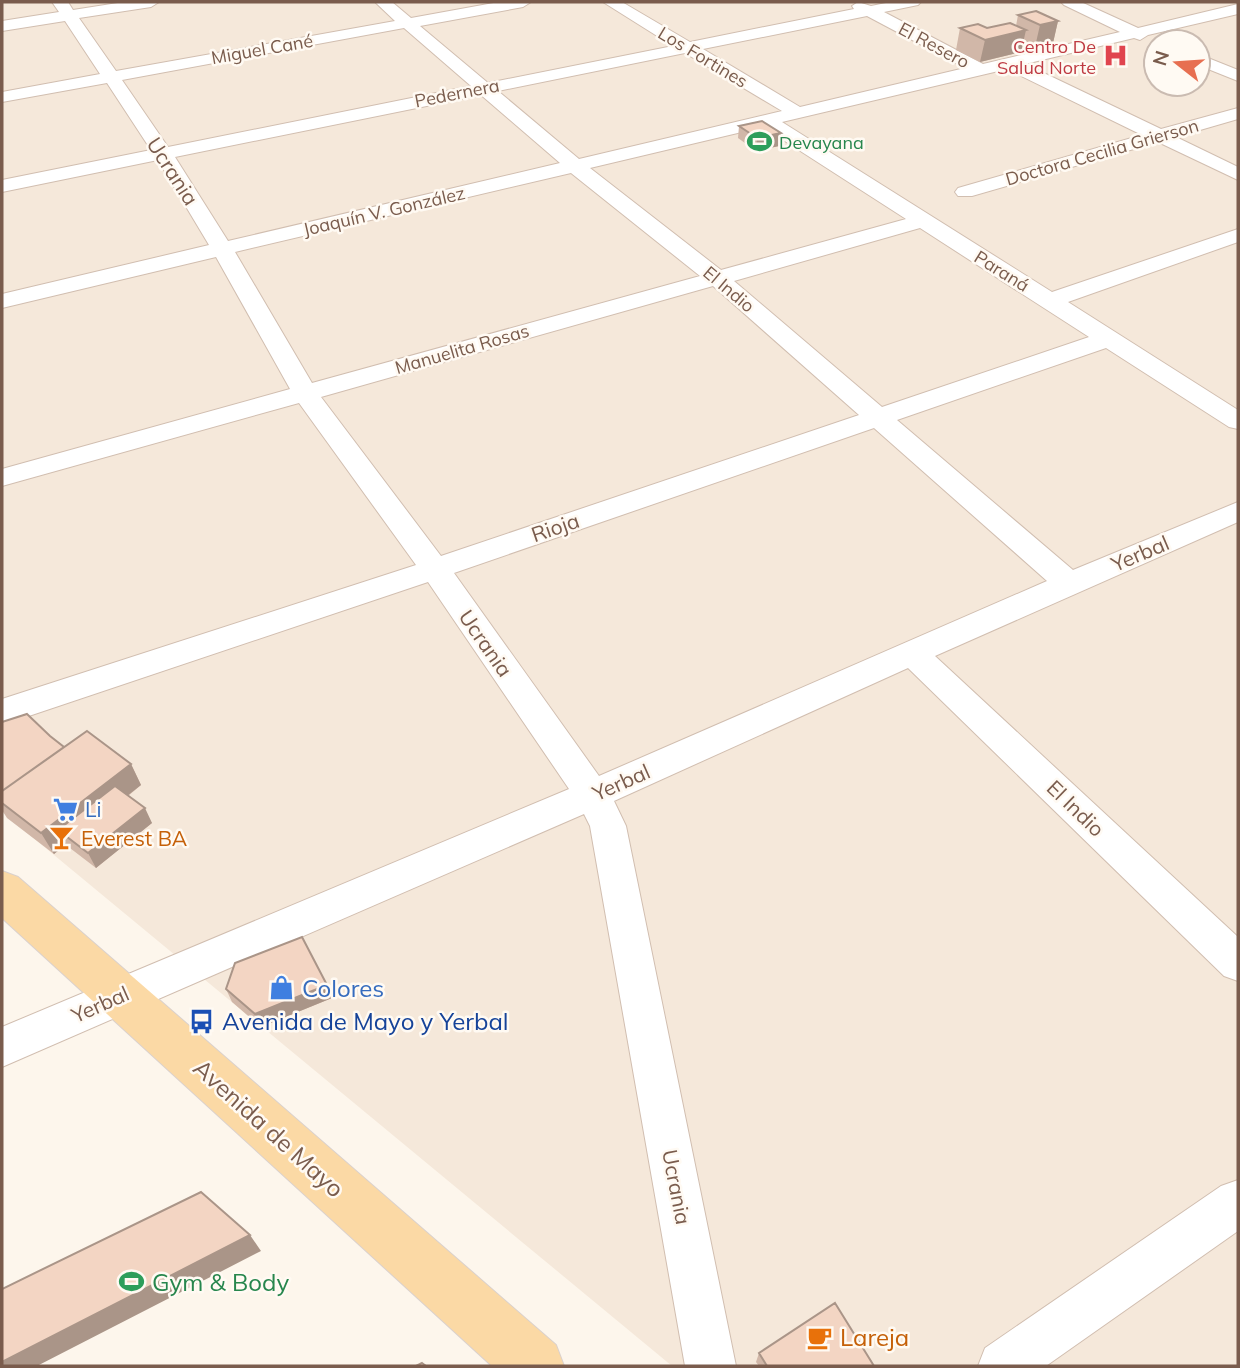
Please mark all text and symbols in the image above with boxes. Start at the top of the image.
street label: El Resero [895,17,973,73]
street label: Los Fortines [654,21,752,93]
north arrow [1142,28,1212,98]
street label: Miguel Cané [209,29,315,69]
place label: Centro De Salud Norte [997,35,1096,79]
hospital icon: Centro De Salud Norte [1102,42,1130,70]
text: N [1147,48,1174,68]
street label: Pedernera [413,74,501,112]
street label: Doctora Cecilia Grierson [1003,113,1201,191]
sports icon: Devayana [745,128,773,156]
place label: Devayana [779,131,864,154]
street label: Ucrania [141,132,205,210]
street label: Joaquín V. González [301,181,467,241]
street label: Paraná [970,245,1034,297]
street label: El Indio [699,261,759,317]
street label: Manuelita Rosas [392,319,532,379]
street label: Rioja [528,507,582,547]
street label: Yerbal [1106,529,1173,577]
street label: Ucrania [454,605,518,681]
street label: Yerbal [587,758,654,807]
street label: El Indio [1042,774,1110,842]
supermarket icon: Li [51,795,79,823]
place label: Li [85,796,101,822]
bar icon: Everest BA [47,824,75,852]
place label: Everest BA [81,825,188,851]
place label: Colores [302,973,384,1003]
shop icon: Colores [268,974,296,1002]
street label: Yerbal [66,980,133,1029]
place label: Avenida de Mayo y Yerbal [222,1006,509,1036]
bus stop icon: Avenida de Mayo y Yerbal [188,1007,216,1035]
street label: Avenida de Mayo [187,1053,351,1203]
street label: Ucrania [657,1147,697,1227]
place label: Gym & Body [152,1267,289,1297]
sports icon: Gym & Body [118,1268,146,1296]
place label: Lareja [840,1322,909,1352]
cafe icon: Lareja [806,1323,834,1351]

